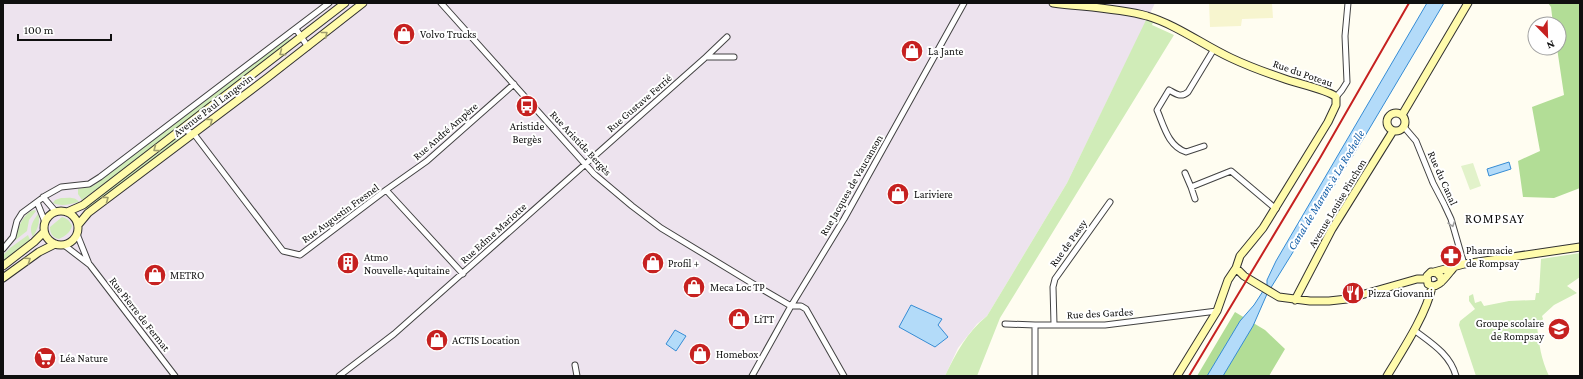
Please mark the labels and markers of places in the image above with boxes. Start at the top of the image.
shop icon: Volvo Trucks [391,21,417,47]
place label: Volvo Trucks [420,28,476,40]
shop icon: La Jante [899,38,925,64]
place label: La Jante [928,45,963,58]
bus stop icon: Aristide Bergès [514,93,540,119]
place label: Aristide Bergès [510,120,544,146]
shop icon: Lariviere [885,181,911,207]
place label: Lariviere [914,188,953,200]
pharmacy icon: Pharmacie de Rompsay [1438,243,1464,269]
place label: Pharmacie de Rompsay [1466,244,1520,270]
building icon: Atmo Nouvelle-Aquitaine [335,250,361,276]
shop icon: Profil + [640,250,666,276]
place label: Atmo Nouvelle-Aquitaine [364,251,450,277]
place label: Profil + [668,257,699,269]
shop icon: METRO [142,262,168,288]
place label: METRO [170,269,204,281]
shop icon: Meca Loc TP [681,274,707,300]
restaurant icon: Pizza Giovanni [1340,280,1366,306]
place label: Meca Loc TP [710,281,765,293]
place label: Pizza Giovanni [1368,287,1433,299]
shop icon: LiTT [726,306,752,332]
place label: LiTT [754,313,774,325]
school or university icon: Groupe scolaire de Rompsay [1546,316,1572,342]
place label: Groupe scolaire de Rompsay [1476,317,1545,343]
shop icon: ACTIS Location [424,327,450,353]
place label: ACTIS Location [452,334,520,346]
shop icon: Homebox [687,341,713,367]
supermarket icon: Léa Nature [32,345,58,371]
place label: Homebox [716,348,758,360]
place label: Léa Nature [60,352,108,364]

